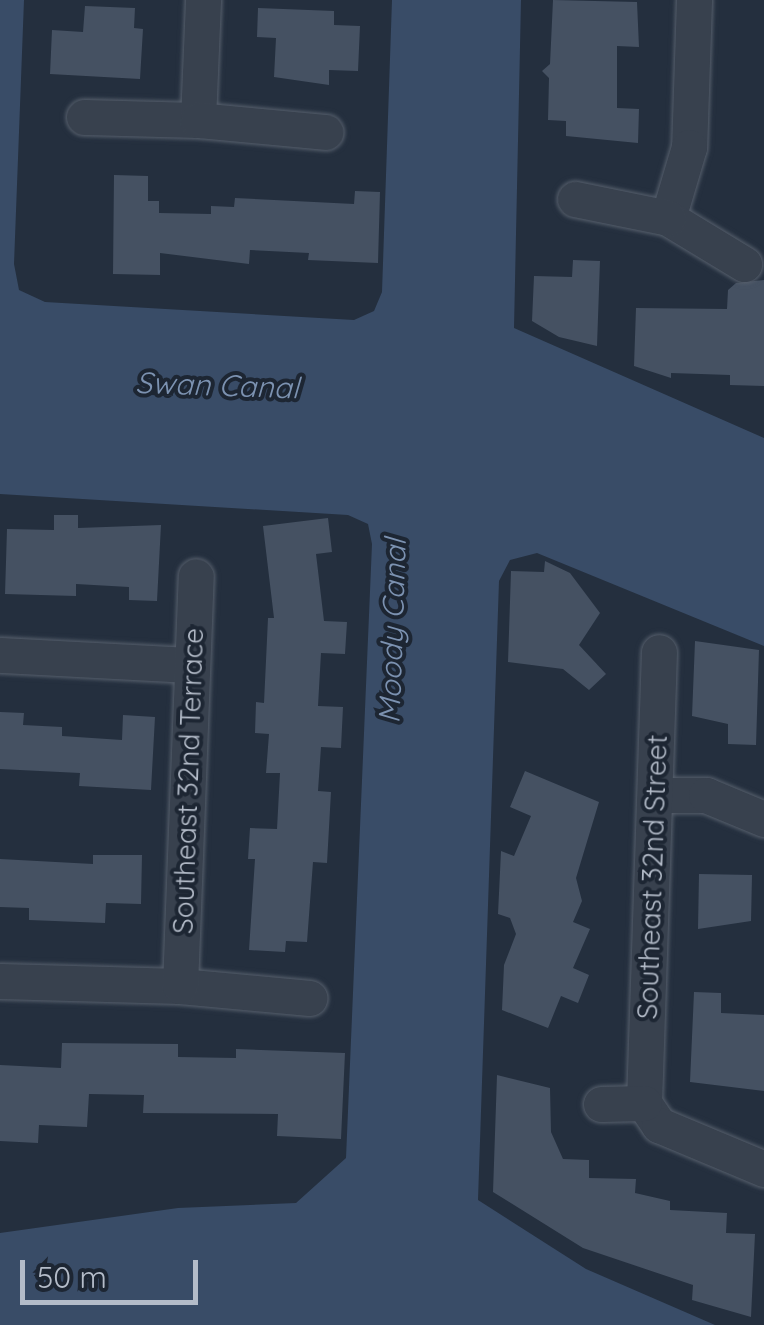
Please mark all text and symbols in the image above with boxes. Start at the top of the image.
water label: Swan Canal [135,364,299,406]
water label: Moody Canal [371,538,413,724]
street label: Southeast 32nd Terrace [166,628,210,934]
street label: Southeast 32nd Street [630,734,674,1020]
scale bar [25,1240,202,1302]
text: 50 m [37,1258,107,1296]

